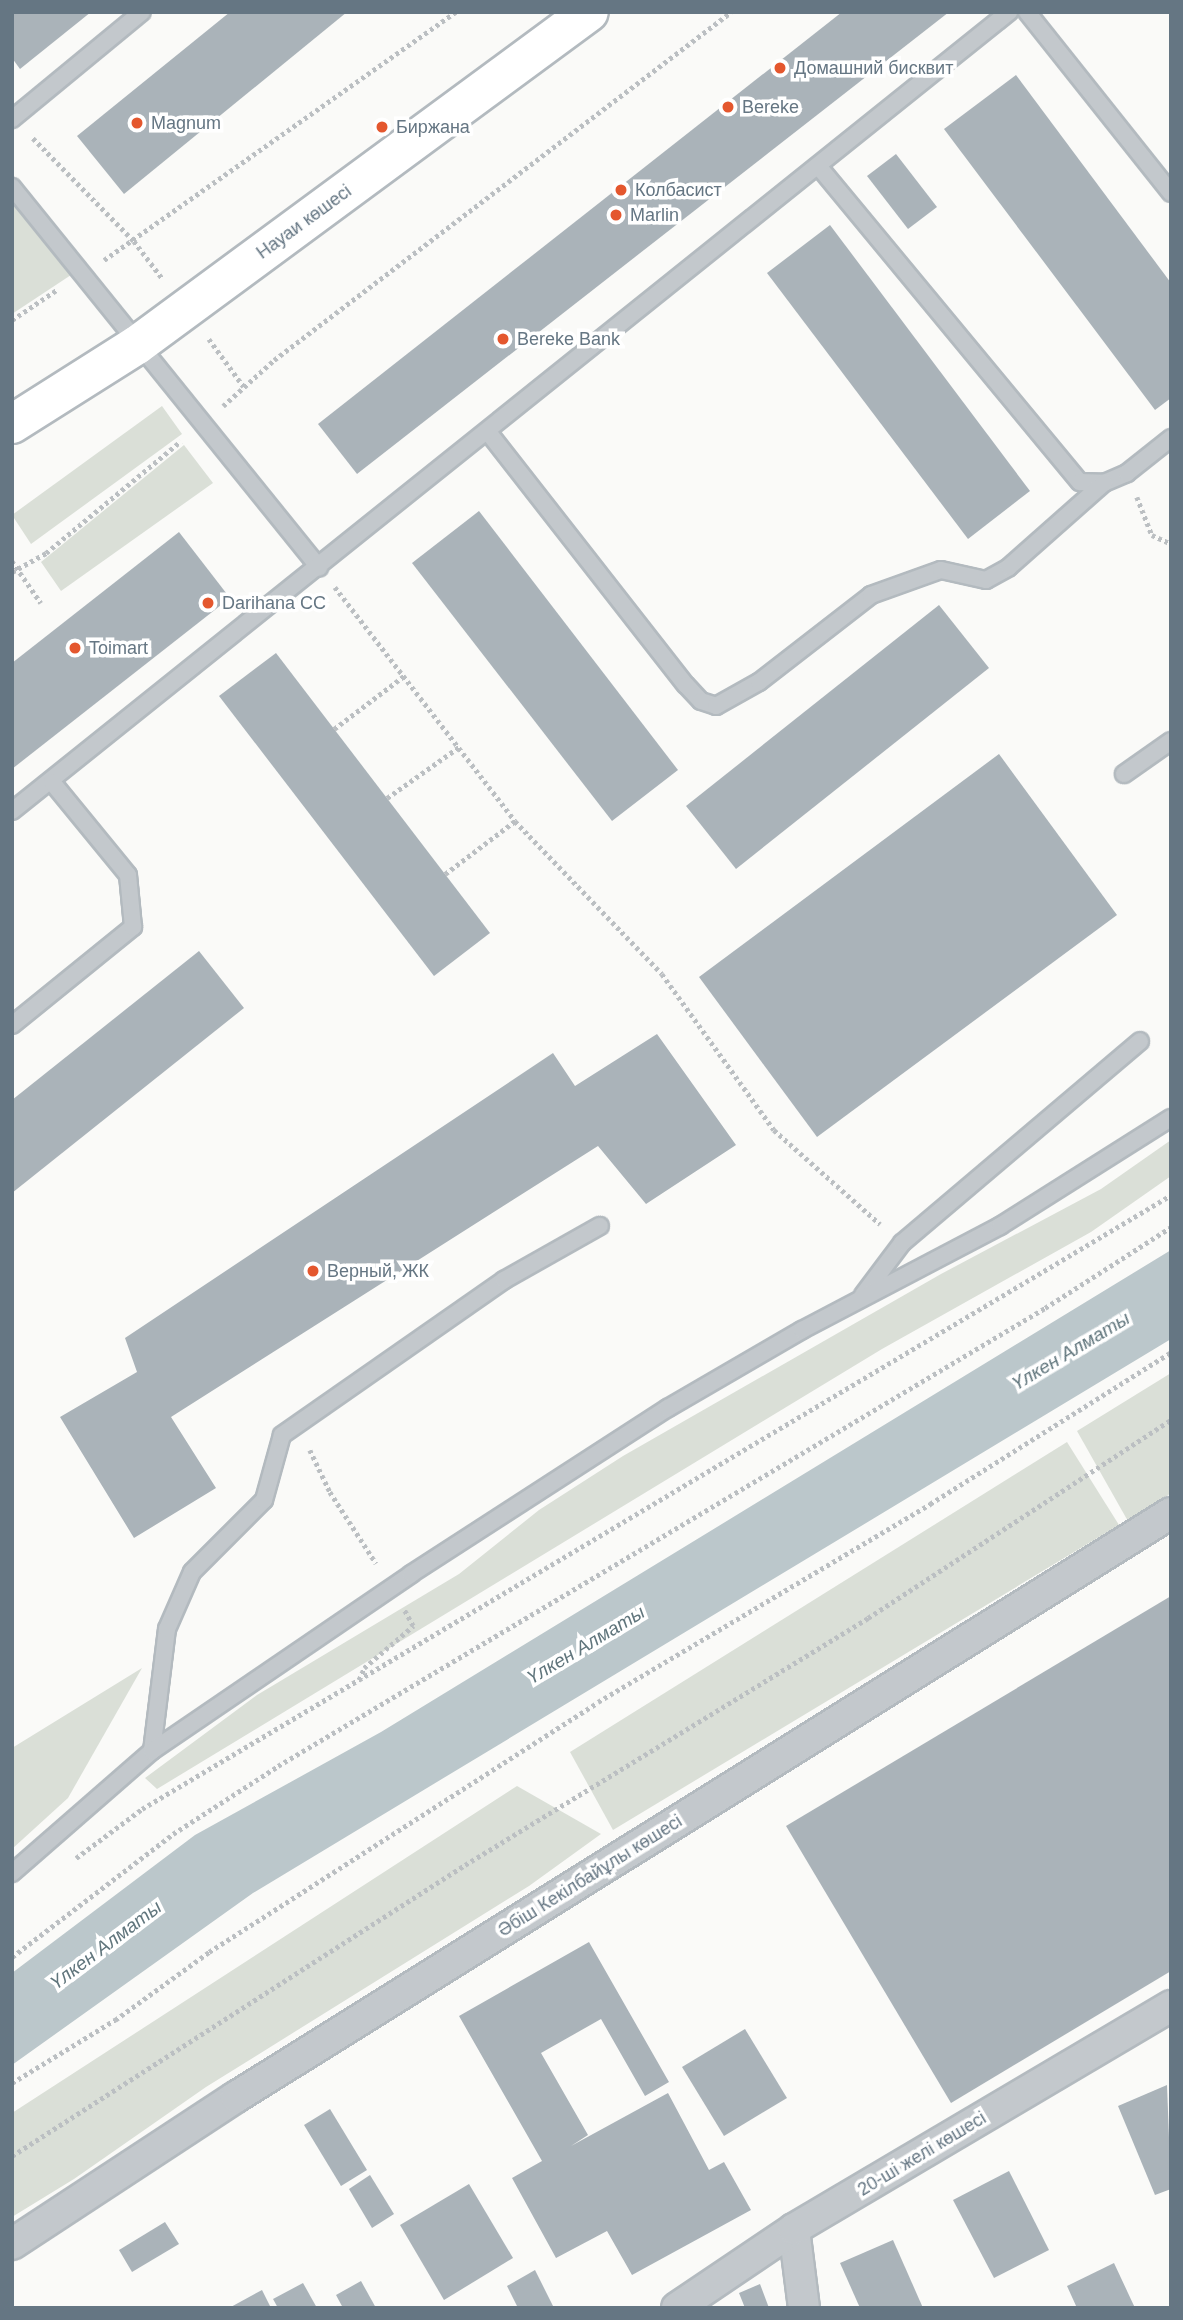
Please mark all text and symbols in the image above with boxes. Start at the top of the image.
place label: Домашний бисквит [794,57,953,79]
marker: Домашний бисквит [772,60,788,76]
place label: Bereke [742,96,799,118]
marker: Bereke [720,99,736,115]
place label: Magnum [151,112,221,134]
marker: Magnum [129,115,145,131]
place label: Биржана [396,116,470,138]
marker: Биржана [374,119,390,135]
place label: Колбасист [635,179,722,201]
street label: Науаи көшесі [252,180,356,264]
marker: Колбасист [613,182,629,198]
place label: Marlin [630,204,679,226]
marker: Marlin [608,207,624,223]
place label: Bereke Bank [517,328,620,350]
marker: Bereke Bank [495,331,511,347]
place label: Darihana CC [222,592,326,614]
marker: Darihana CC [200,595,216,611]
place label: Toimart [89,637,148,659]
marker: Toimart [67,640,83,656]
place label: Верный, ЖК [327,1260,429,1282]
marker: Верный, ЖК [305,1263,321,1279]
water label: Үлкен Алматы [1008,1307,1134,1395]
water label: Үлкен Алматы [523,1601,649,1689]
street label: Әбіш Кекілбайұлы көшесі [494,1810,686,1942]
water label: Үлкен Алматы [46,1896,166,1994]
street label: 20-ші желі көшесі [854,2107,990,2201]

